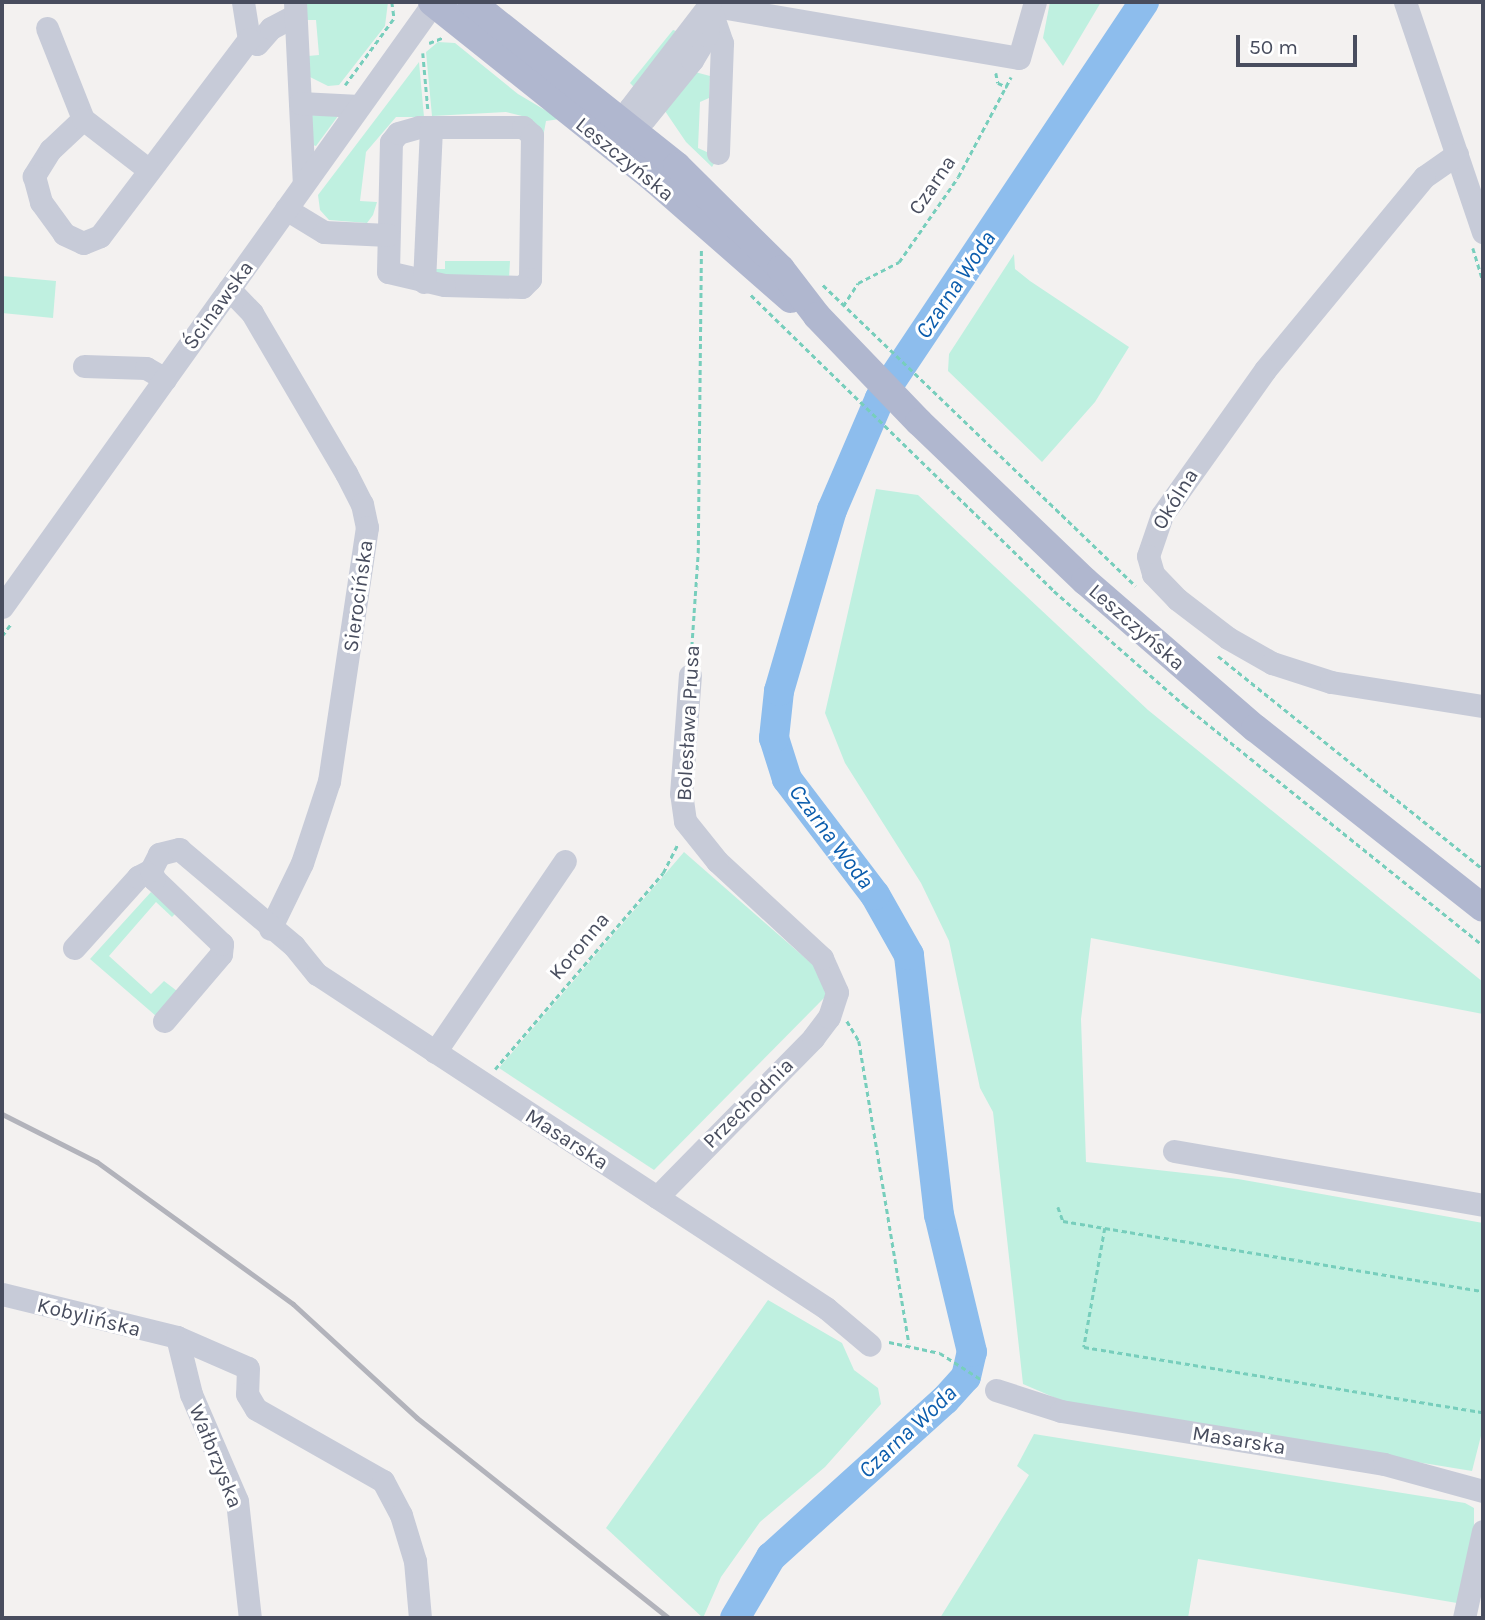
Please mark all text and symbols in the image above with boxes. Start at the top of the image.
scale bar [1240,21,1361,65]
text: 50 m [1249,35,1298,59]
street label: Leszczyńska [571,112,679,206]
street label: Czarna [903,151,961,219]
water label: Czarna Woda [910,226,1002,344]
street label: Ścinawska [177,256,259,354]
street label: Okólna [1147,464,1203,534]
street label: Sierocińska [338,538,378,654]
street label: Leszczyńska [1084,578,1190,676]
street label: Bolesława Prusa [671,644,705,802]
water label: Czarna Woda [783,779,879,895]
street label: Koronna [544,907,614,985]
street label: Przechodnia [697,1052,799,1154]
street label: Masarska [521,1103,613,1175]
street label: Kobylińska [35,1292,143,1342]
water label: Czarna Woda [853,1380,963,1484]
street label: Wałbrzyska [184,1400,248,1512]
street label: Masarska [1191,1420,1287,1460]

